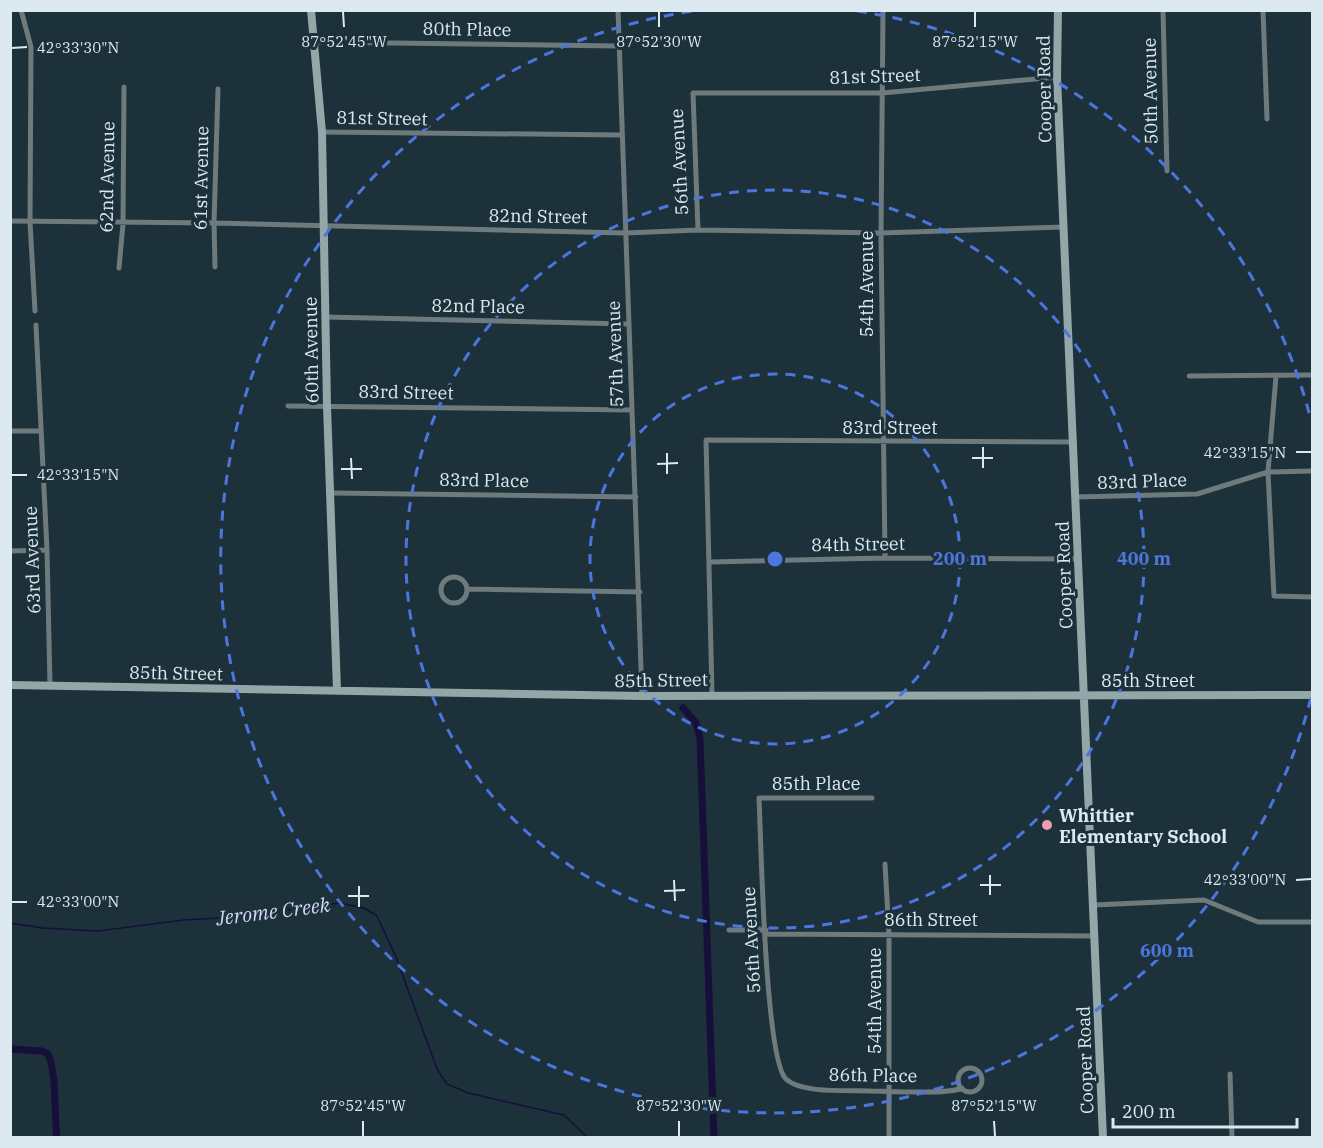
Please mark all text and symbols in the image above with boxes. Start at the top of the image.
street label: 80th Place [423,17,511,41]
text: 87°52'45"W [301,32,387,51]
text: 87°52'30"W [616,32,702,51]
text: 87°52'15"W [932,32,1018,51]
street label: Cooper Road [1032,35,1056,143]
street label: 50th Avenue [1138,37,1162,145]
text: 42°33'30"N [37,38,119,57]
street label: 81st Street [829,63,921,89]
street label: 81st Street [336,106,428,130]
street label: 56th Avenue [665,108,693,216]
street label: 62nd Avenue [95,121,119,233]
street label: 61st Avenue [189,126,213,230]
street label: 82nd Street [488,204,588,228]
street label: 54th Avenue [855,231,878,337]
street label: 82nd Place [431,294,525,318]
street label: 60th Avenue [299,296,323,404]
street label: 57th Avenue [602,300,628,408]
street label: 83rd Street [358,380,454,404]
street label: 83rd Street [842,416,938,439]
text: 42°33'15"N [1204,443,1286,462]
text: 42°33'15"N [37,465,119,484]
street label: 83rd Place [439,468,529,492]
street label: 83rd Place [1097,468,1187,494]
street label: 63rd Avenue [19,506,45,614]
street label: Cooper Road [1051,521,1077,629]
street label: 84th Street [811,532,905,556]
text: 200 m [933,547,988,570]
text: 400 m [1117,547,1172,570]
centre of rings [765,549,785,569]
street label: 85th Street [129,661,223,685]
street label: 85th Street [614,668,708,692]
street label: 85th Street [1101,669,1195,692]
street label: 85th Place [772,772,860,795]
place label: Whittier Elementary School [1059,804,1227,848]
marker: Whittier Elementary School [1040,818,1054,832]
text: 42°33'00"N [1204,870,1286,889]
street label: 56th Avenue [737,886,765,994]
water label: Jerome Creek [213,891,332,932]
text: 42°33'00"N [37,892,119,911]
street label: 86th Street [884,908,978,931]
text: 600 m [1140,939,1195,962]
street label: 54th Avenue [863,948,886,1054]
street label: Cooper Road [1072,1006,1098,1114]
street label: 86th Place [829,1063,917,1087]
scale bar [1113,1091,1298,1129]
text: 87°52'45"W [320,1096,406,1115]
text: 87°52'30"W [636,1096,722,1115]
text: 87°52'15"W [951,1096,1037,1115]
text: 200 m [1122,1100,1176,1123]

